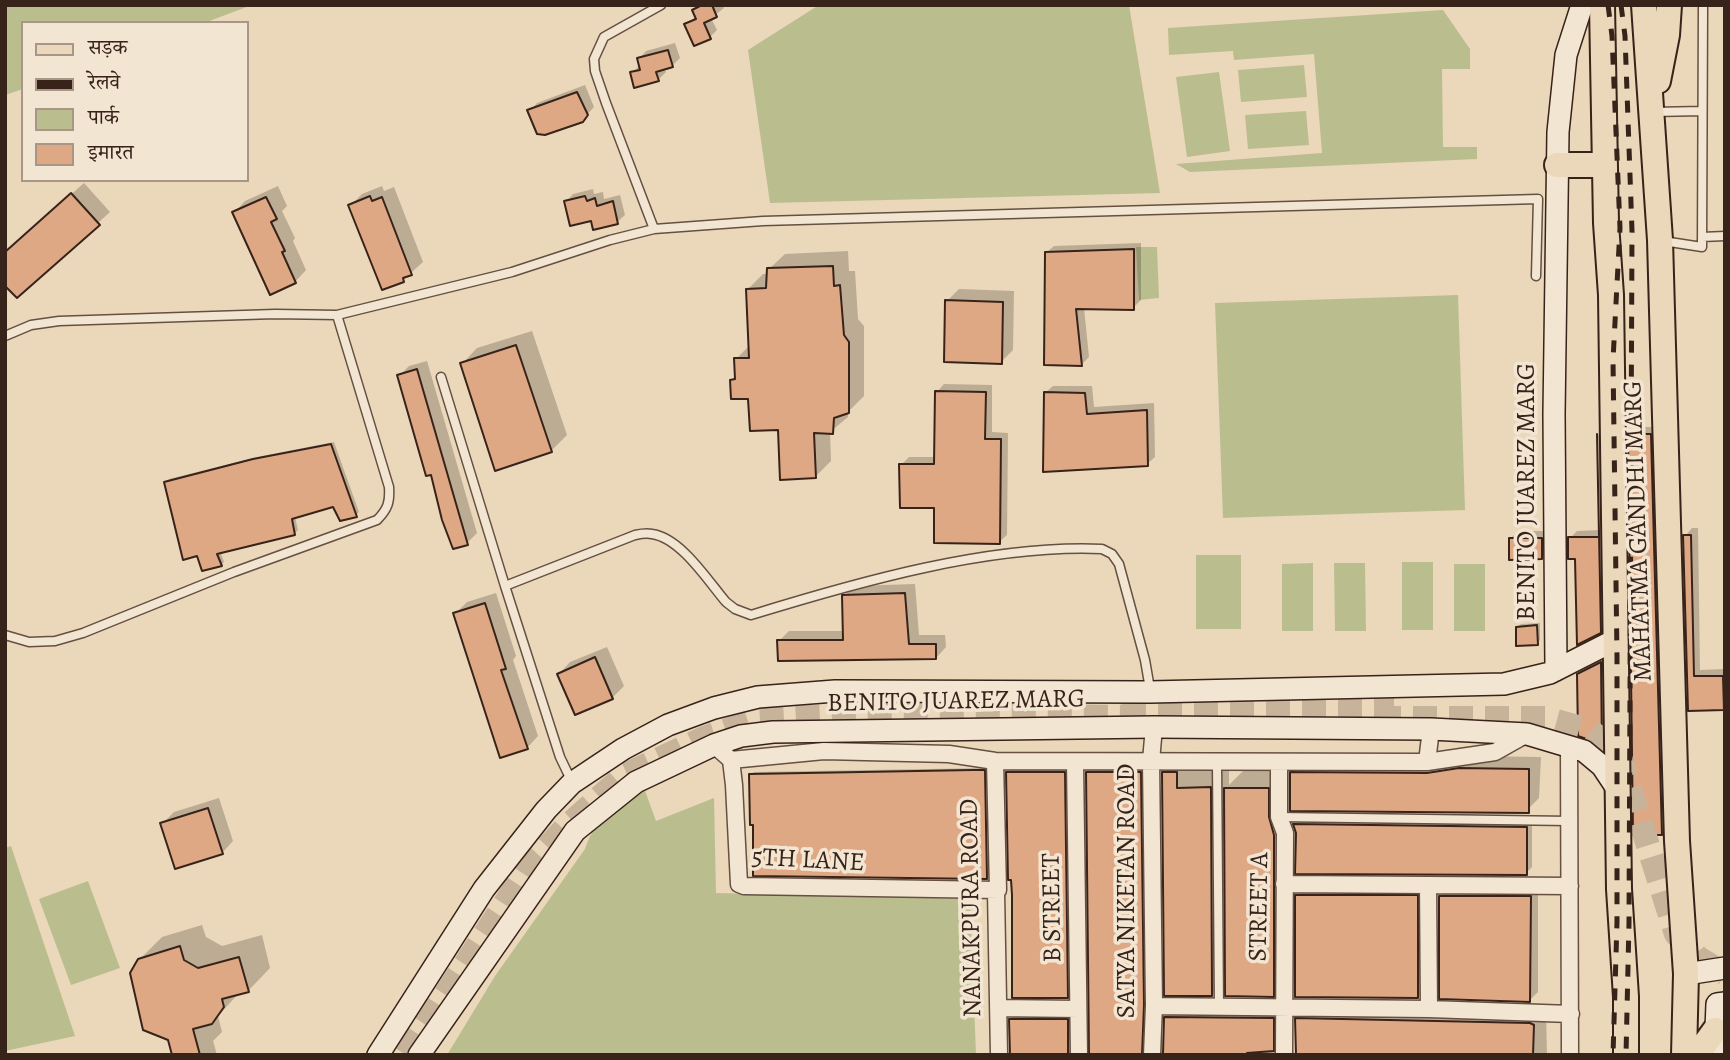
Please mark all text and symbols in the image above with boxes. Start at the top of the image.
legend [21,21,248,182]
text: सड़क [88,33,127,61]
text: रेलवे [88,68,120,96]
text: पार्क [88,103,119,131]
text: इमारत [88,138,134,166]
street label: BENITO JUAREZ MARG [1512,363,1544,621]
street label: MAHATMA GANDHI MARG [1618,380,1660,682]
street label: BENITO JUAREZ MARG [827,684,1085,720]
street label: SATYA NIKETAN ROAD [1112,764,1144,1018]
street label: NANAKPURA ROAD [954,798,990,1018]
street label: 5TH LANE [751,842,865,880]
street label: STREET A [1243,852,1277,962]
street label: B STREET [1036,853,1070,963]

